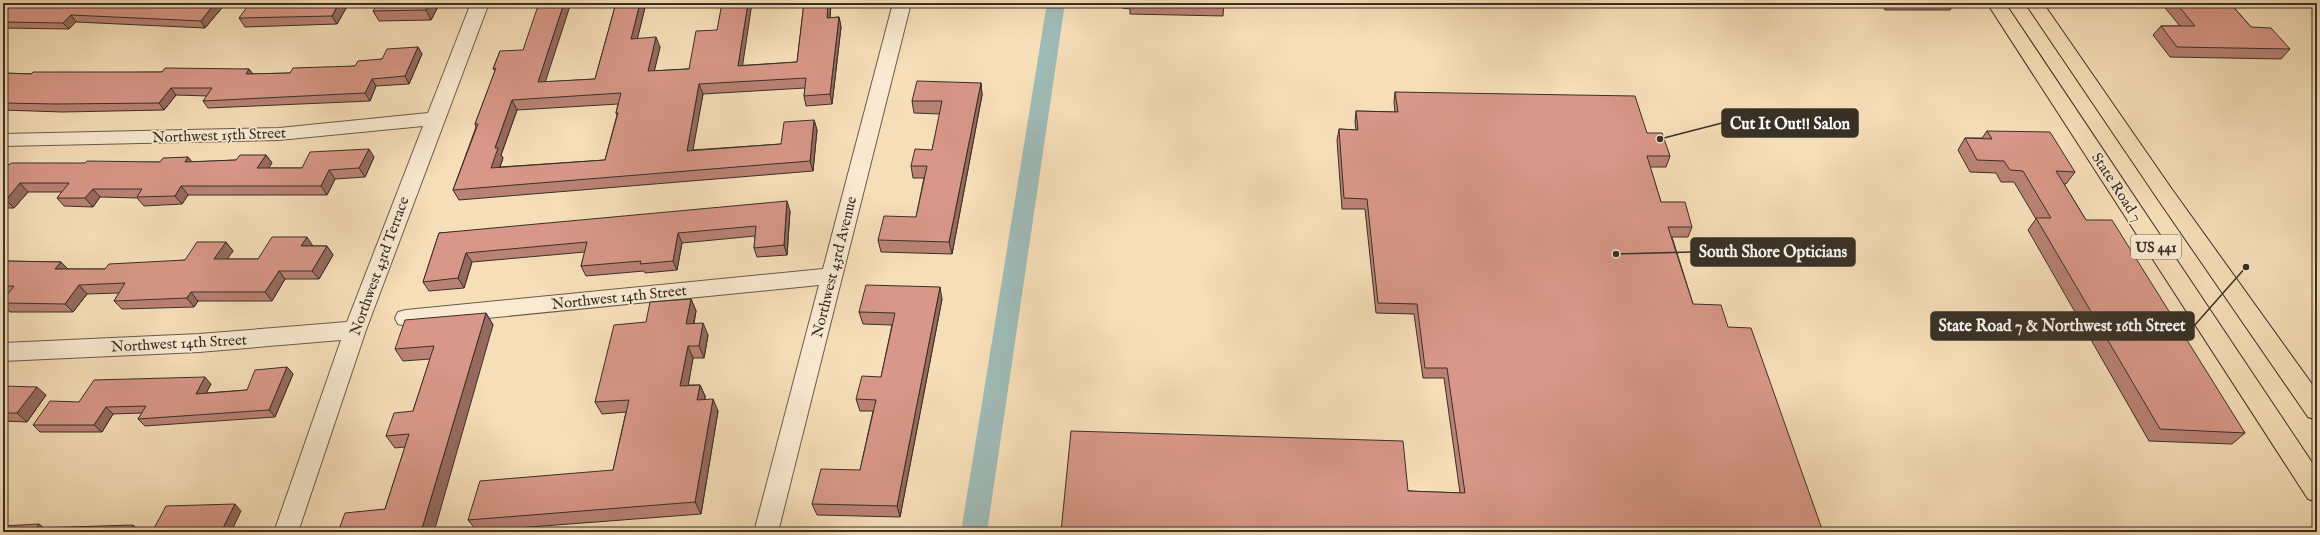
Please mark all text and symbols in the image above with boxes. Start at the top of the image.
callout: Cut It Out!! Salon [1722,109,1858,137]
text: Cut It Out!! Salon [1730,115,1851,135]
street label: Northwest 15th Street [152,124,286,147]
street label: State Road 7 [2087,149,2146,226]
street label: Northwest 43rd Terrace [345,194,413,338]
street label: Northwest 43rd Avenue [808,194,861,340]
road number: US 441 [2131,235,2181,259]
callout: South Shore Opticians [1691,238,1855,266]
text: South Shore Opticians [1699,243,1848,263]
street label: Northwest 14th Street [550,281,688,314]
callout: State Road 7 & Northwest 16th Street [1931,312,2194,340]
text: State Road 7 & Northwest 16th Street [1938,317,2186,337]
street label: Northwest 14th Street [111,330,247,357]

